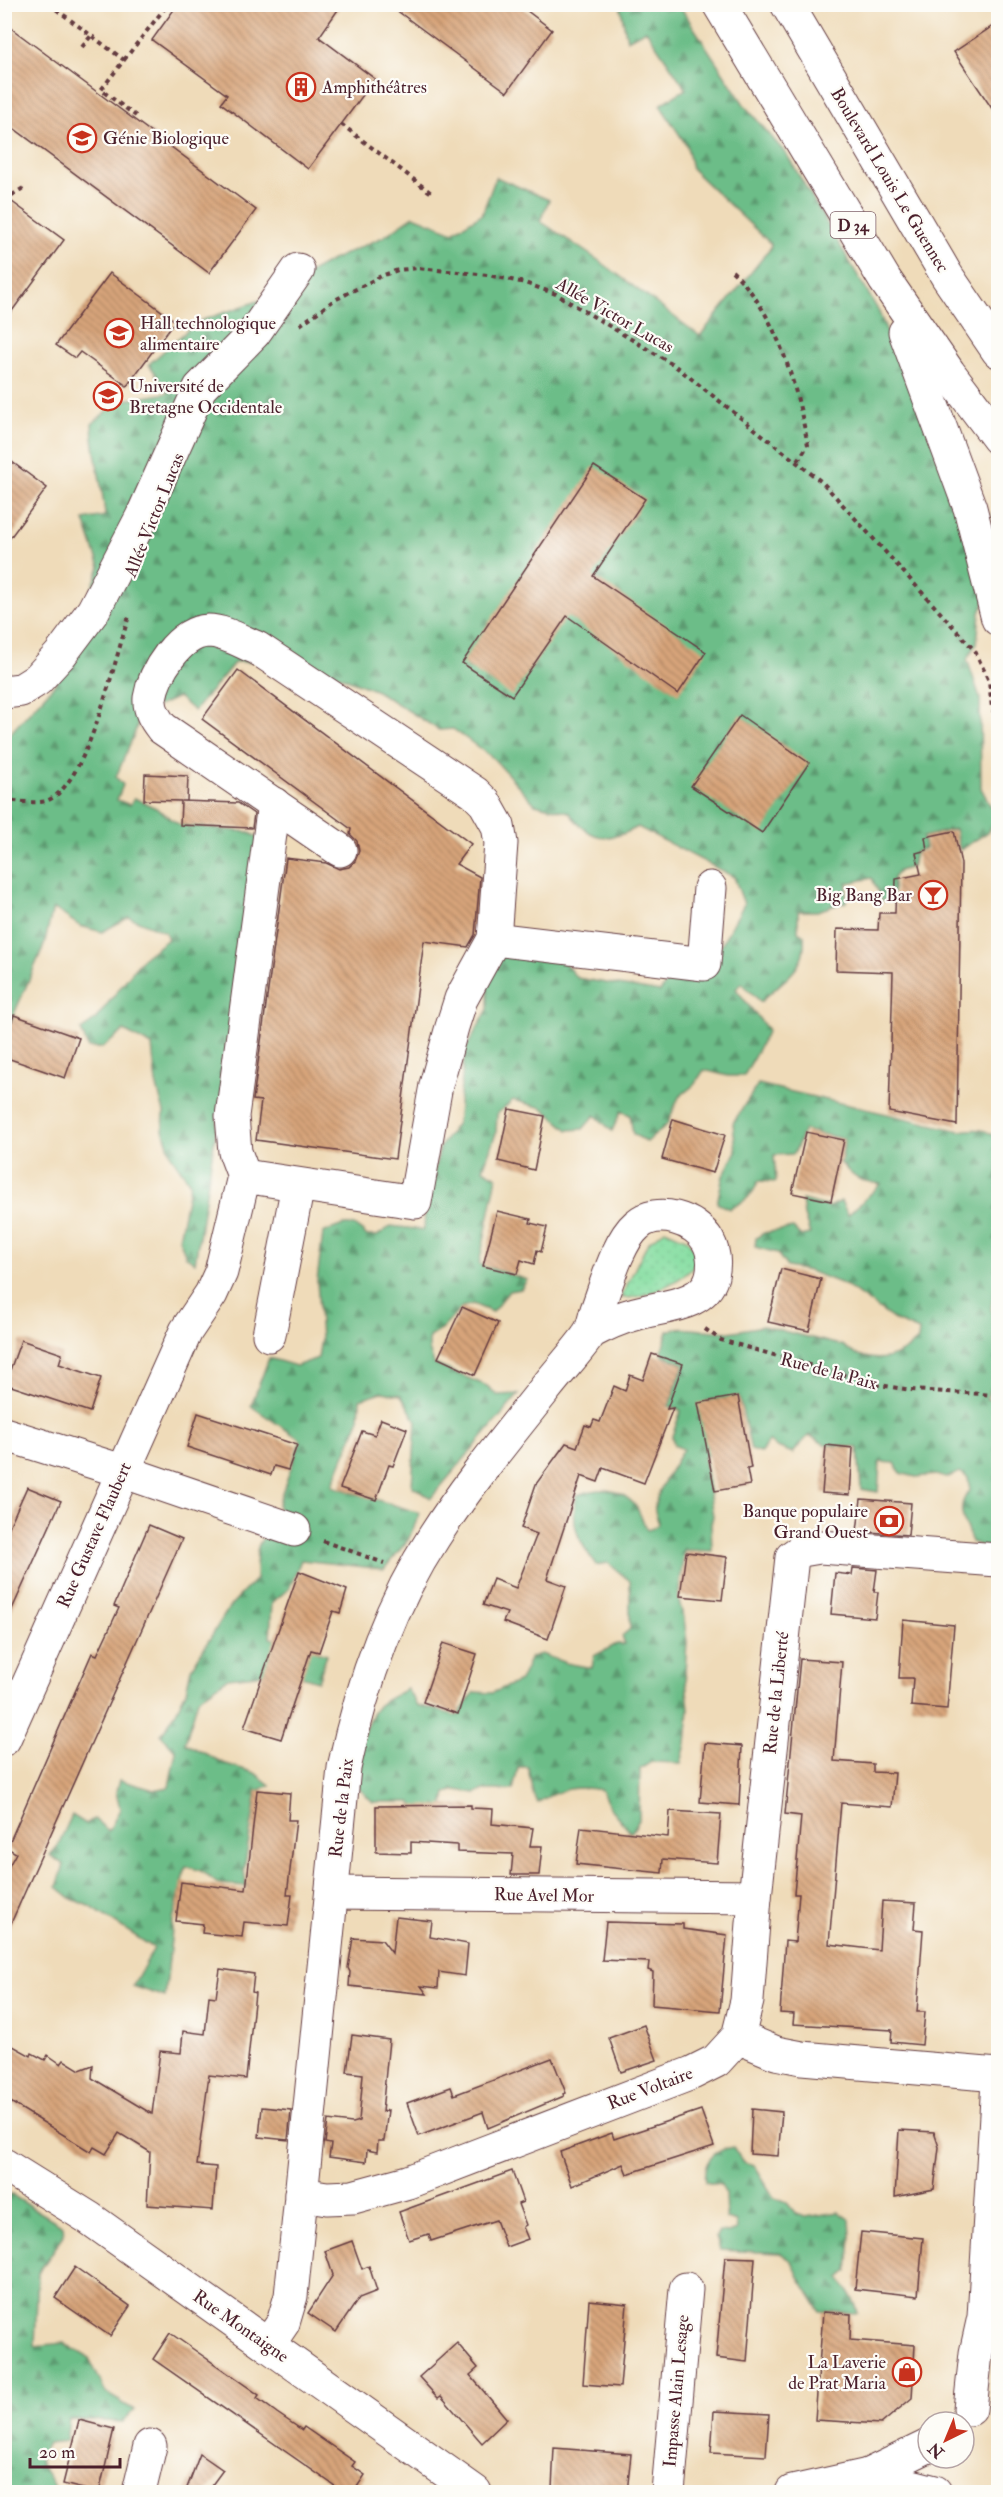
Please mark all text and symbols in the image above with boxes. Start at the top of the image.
building icon: Amphithéâtres [285,71,317,103]
place label: Amphithéâtres [321,76,427,99]
street label: Boulevard Louis Le Guennec [825,84,954,277]
school or university icon: Génie Biologique [66,122,98,154]
place label: Génie Biologique [103,127,229,150]
road number: D 34 [830,212,876,238]
street label: Allée Victor Lucas [551,272,678,358]
place label: Hall technologique alimentaire [140,312,276,356]
school or university icon: Hall technologique alimentaire [103,317,135,349]
place label: Université de Bretagne Occidentale [129,375,283,419]
school or university icon: Université de Bretagne Occidentale [92,380,124,412]
street label: Allée Victor Lucas [119,450,190,582]
bar icon: Big Bang Bar [917,879,949,911]
place label: Big Bang Bar [816,884,912,907]
street label: Rue de la Paix [778,1347,880,1395]
street label: Rue Gustave Flaubert [52,1459,137,1612]
place label: Banque populaire Grand Ouest [742,1500,868,1544]
bank icon: Banque populaire Grand Ouest [873,1505,905,1537]
street label: Rue de la Liberté [759,1630,794,1756]
street label: Rue de la Paix [324,1757,359,1859]
street label: Rue Avel Mor [494,1883,595,1908]
street label: Rue Voltaire [604,2061,697,2115]
street label: Rue Montaigne [188,2285,294,2368]
street label: Impasse Alain Lesage [658,2313,695,2468]
place label: La Laverie de Prat Maria [788,2351,887,2395]
shop icon: La Laverie de Prat Maria [891,2356,923,2388]
north arrow [916,2410,976,2470]
scale bar [30,2431,120,2469]
text: N [924,2438,949,2463]
text: 20 m [39,2441,75,2464]

